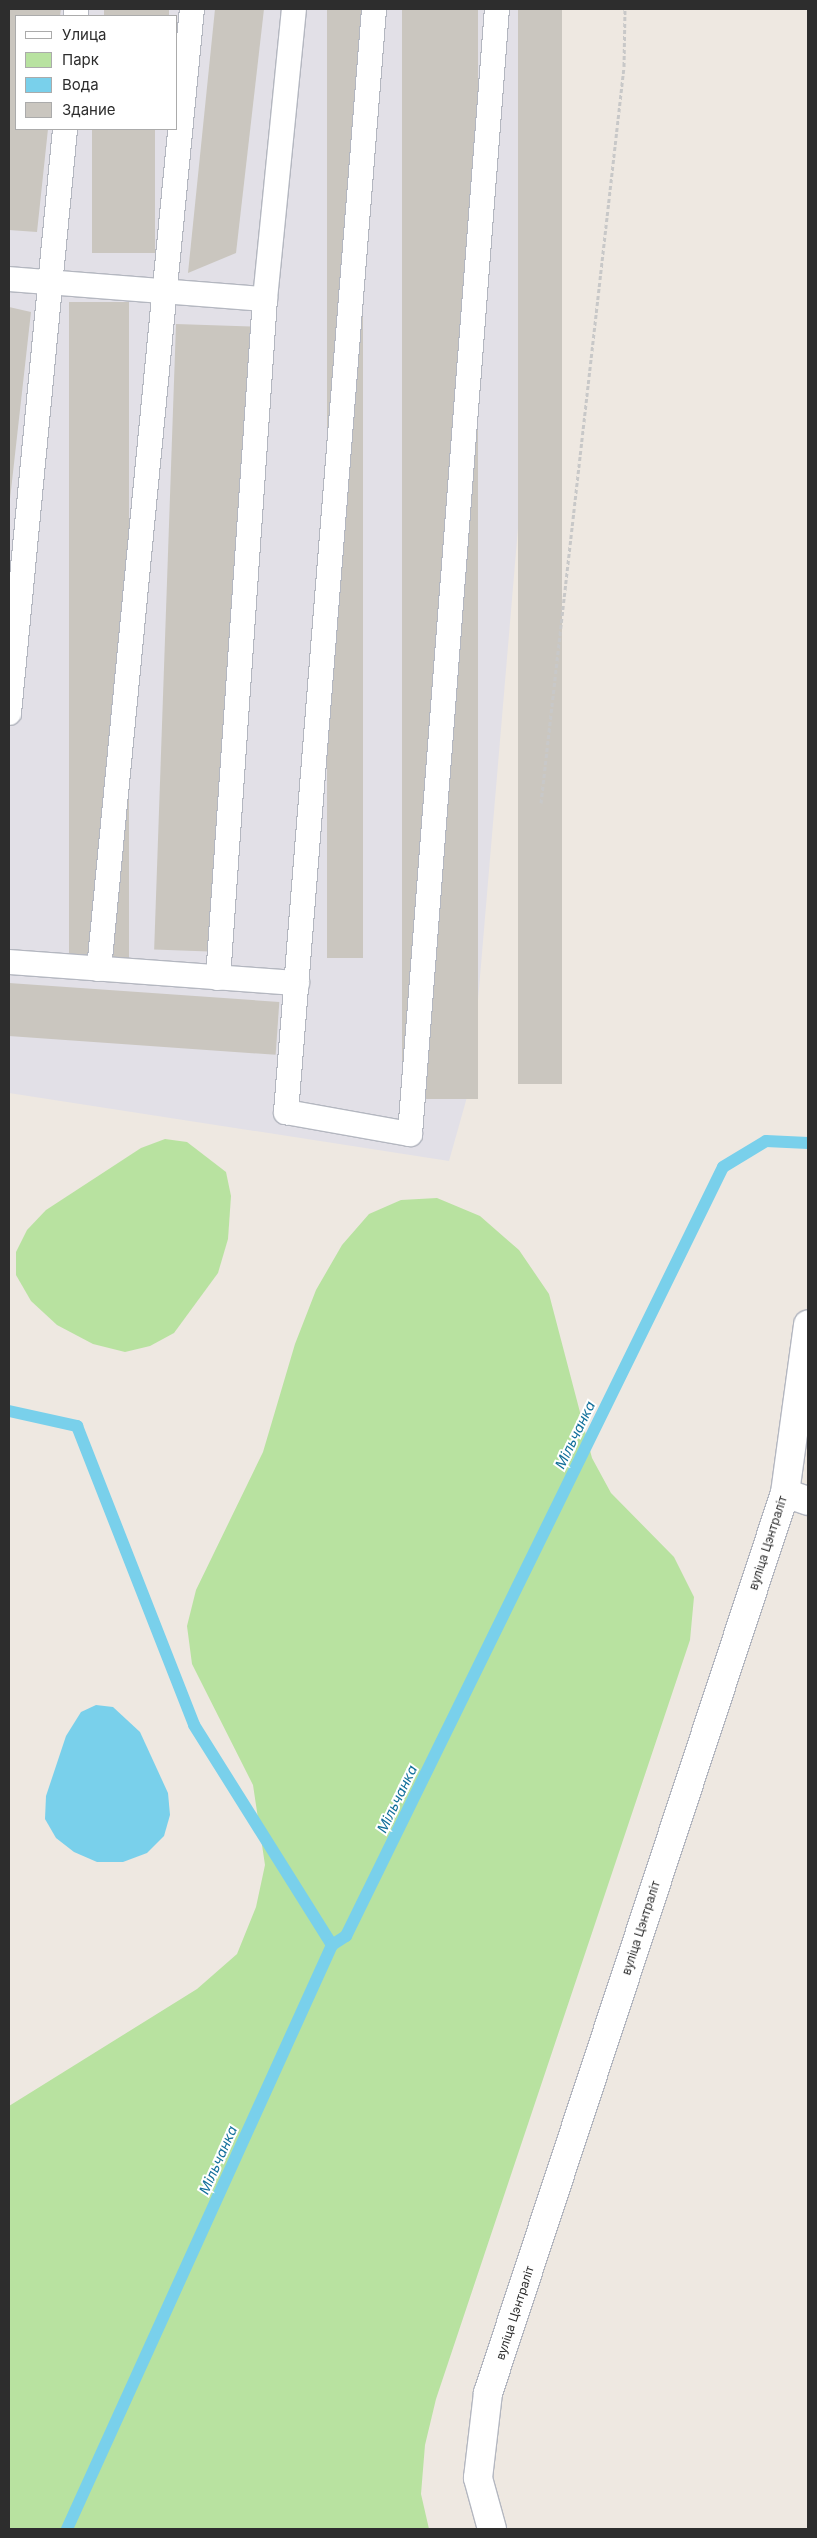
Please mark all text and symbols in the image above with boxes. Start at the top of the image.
legend [15,15,178,130]
text: Улица [62,25,106,44]
text: Парк [62,50,99,69]
text: Вода [62,75,99,94]
text: Здание [62,100,116,119]
water label: Мільчанка [551,1398,599,1472]
street label: вуліца Цэнтраліт [746,1494,790,1592]
water label: Мільчанка [373,1762,421,1836]
street label: вуліца Цэнтраліт [619,1879,663,1977]
water label: Мільчанка [195,2123,241,2197]
street label: вуліца Цэнтраліт [493,2264,537,2362]

